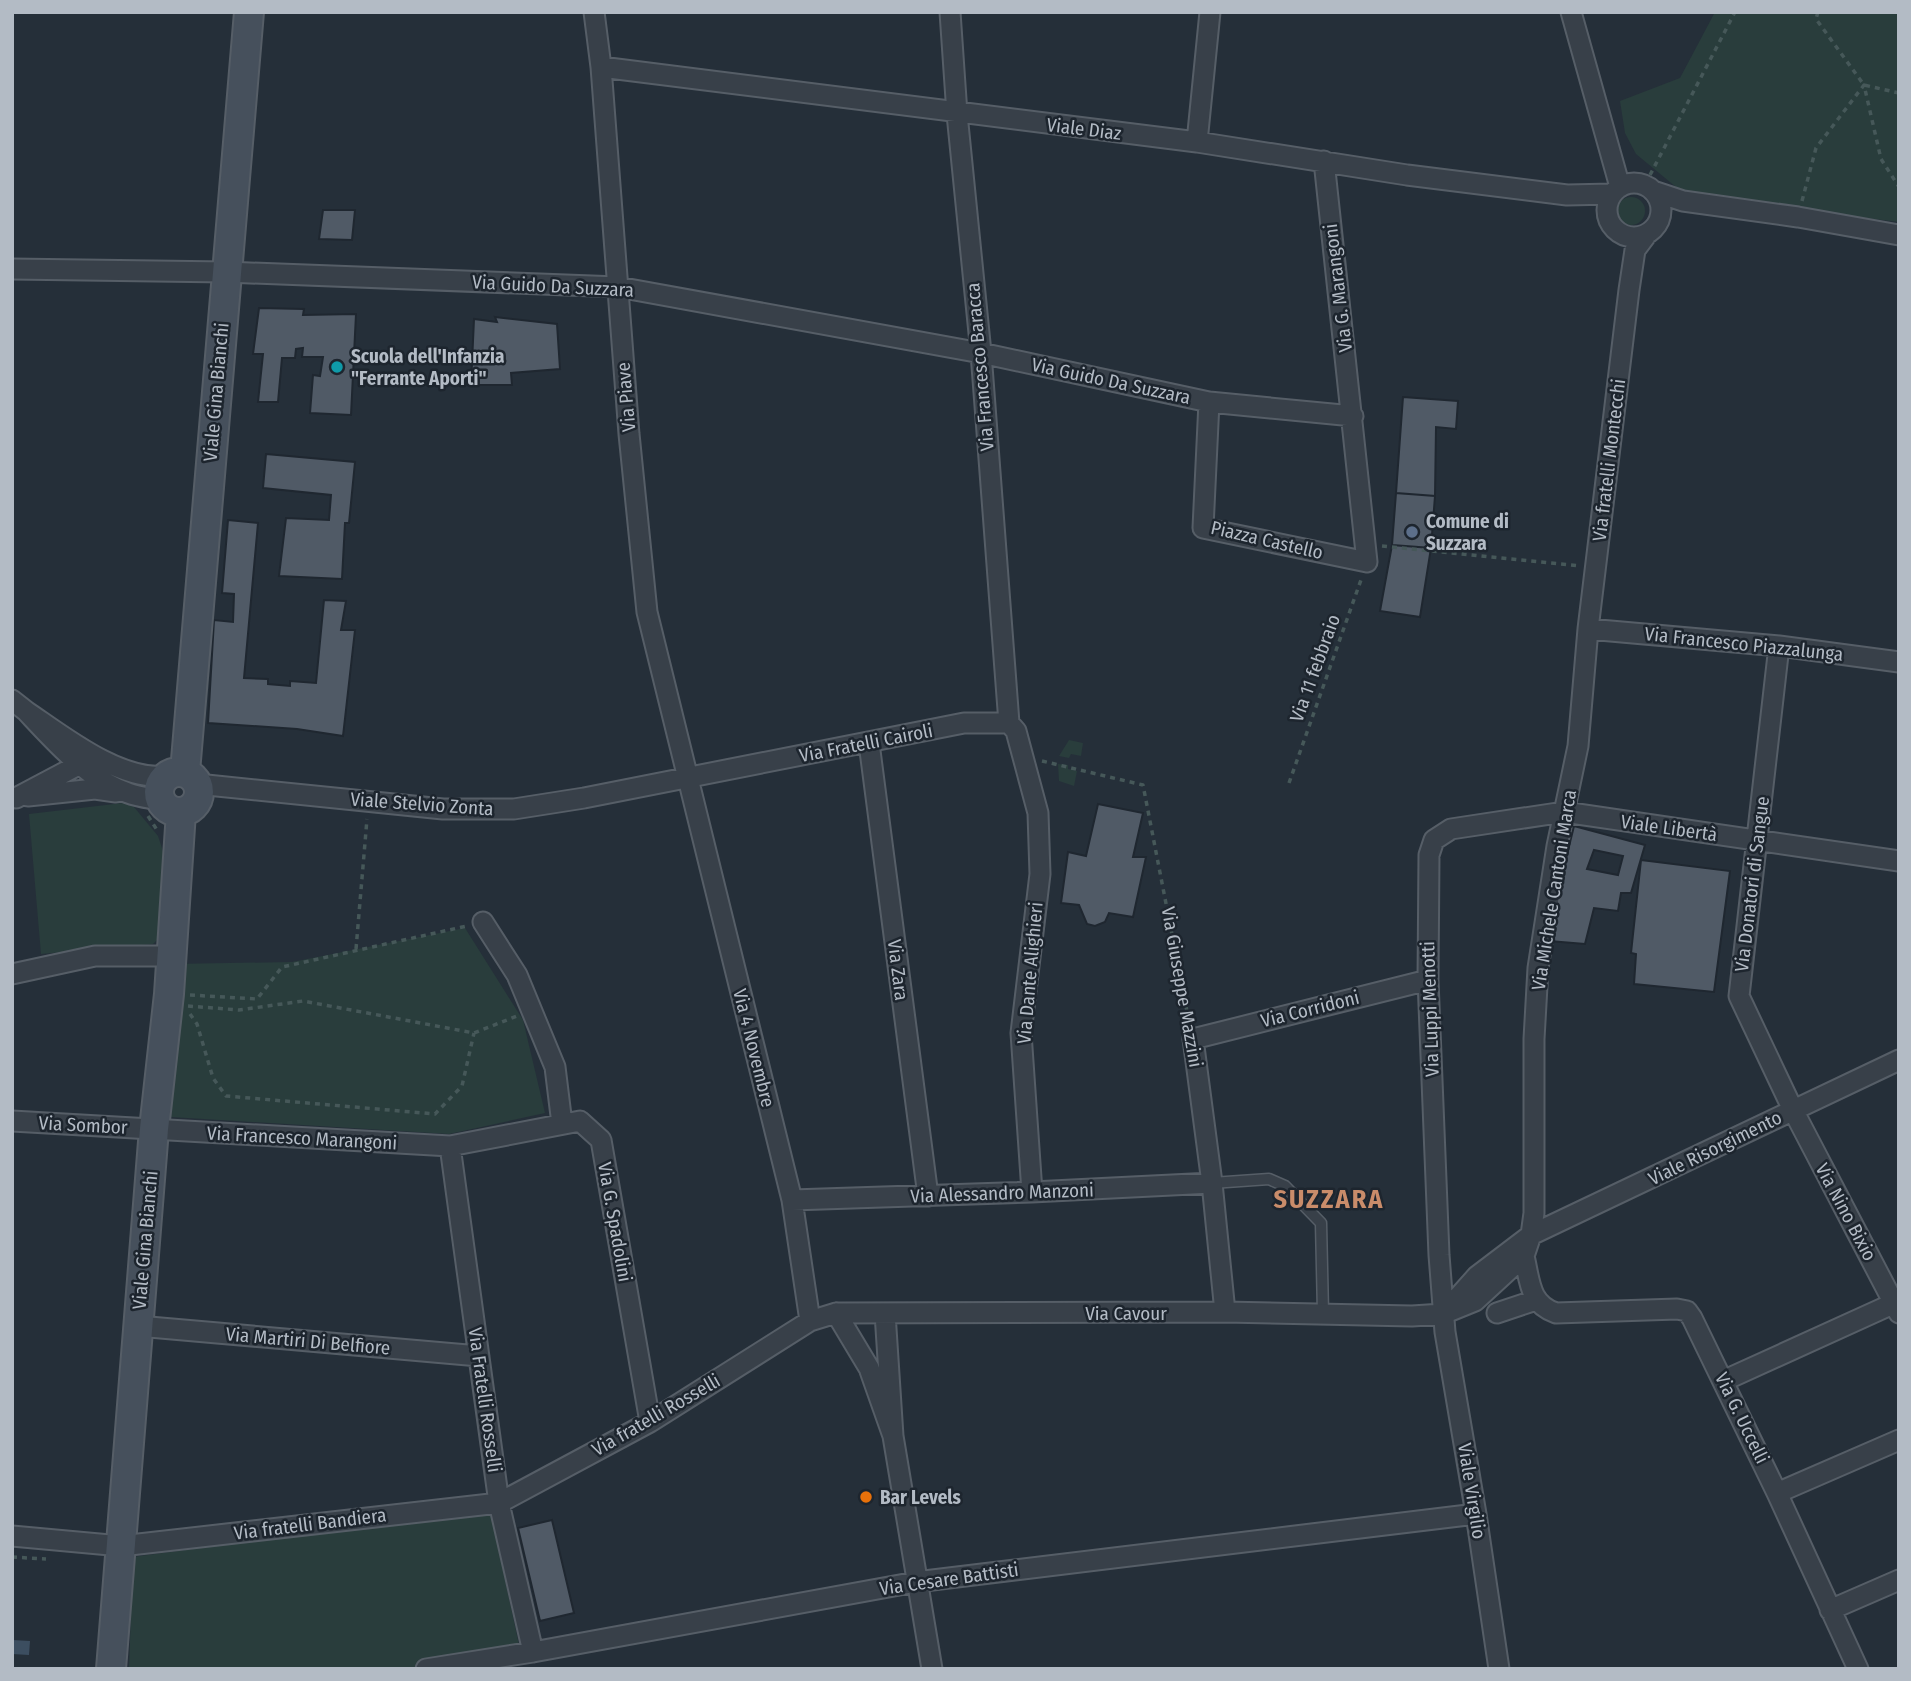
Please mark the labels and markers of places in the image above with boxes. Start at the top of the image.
place label: Scuola dell'Infanzia "Ferrante Aporti" [351,345,504,390]
marker: Scuola dell'Infanzia "Ferrante Aporti" [329,359,345,375]
place label: Comune di Suzzara [1426,510,1509,555]
marker: Comune di Suzzara [1404,524,1420,540]
place label: Bar Levels [880,1486,962,1509]
marker: Bar Levels [858,1489,874,1505]

